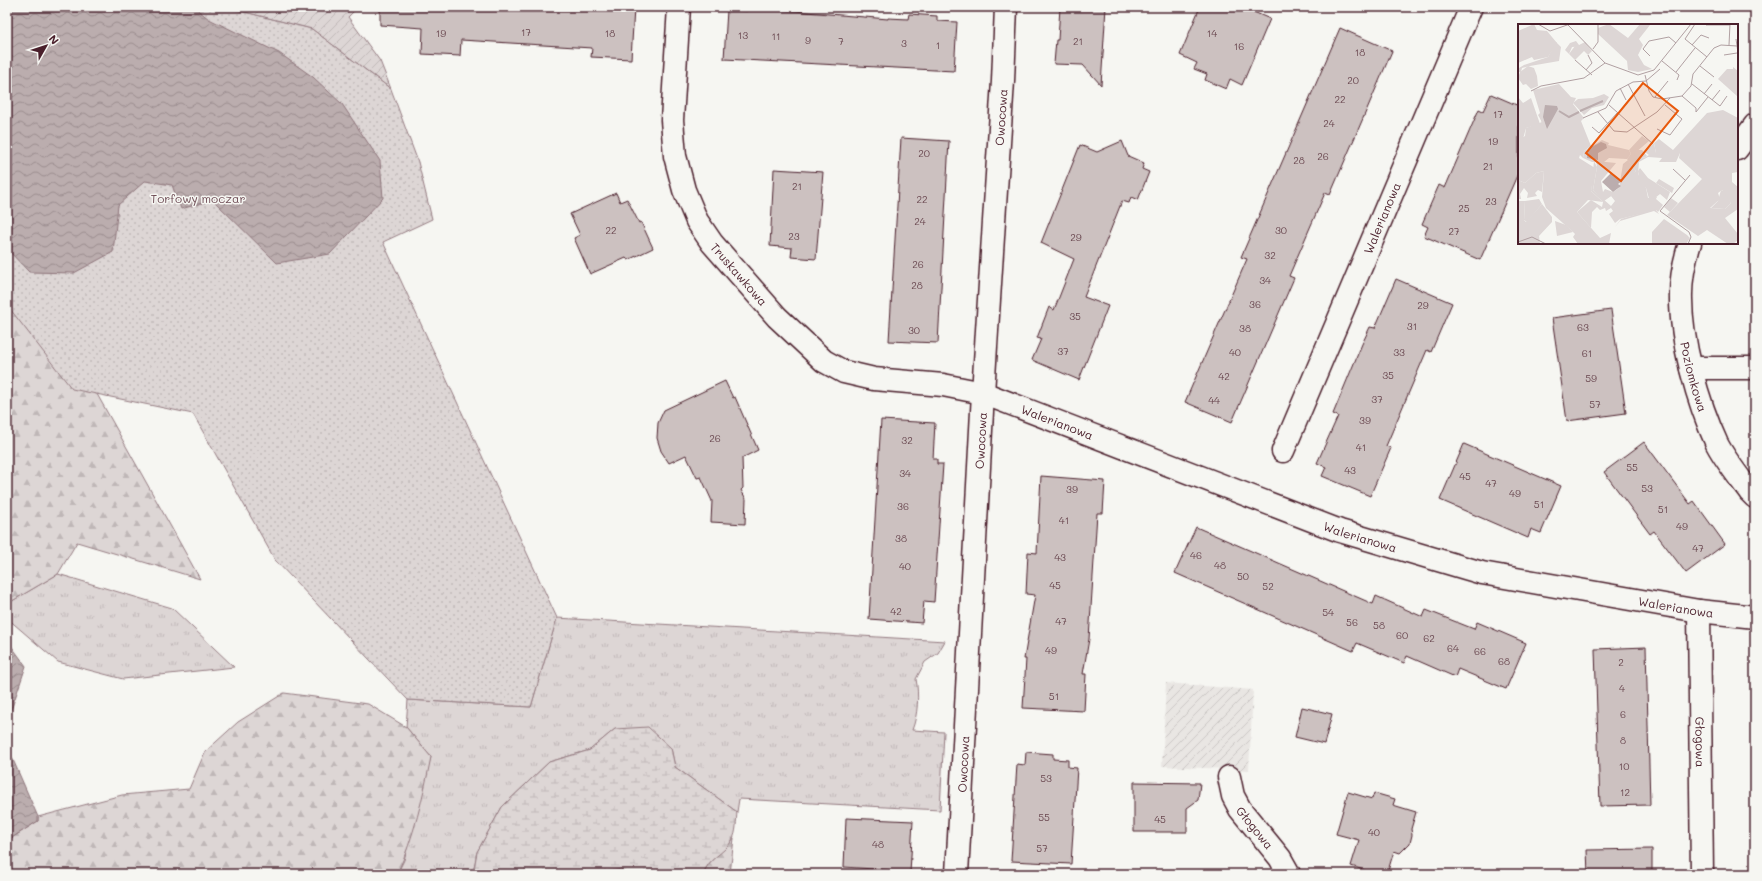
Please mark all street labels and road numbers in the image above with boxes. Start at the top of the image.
street label: Owocowa [991,88,1010,146]
street label: Walerianowa [1359,180,1404,256]
street label: Truskawkowa [707,239,771,309]
street label: Poziomkowa [1677,340,1711,414]
street label: Walerianowa [1019,401,1096,443]
street label: Owocowa [971,412,990,469]
street label: Walerianowa [1321,517,1399,555]
street label: Walerianowa [1637,592,1714,621]
street label: Głogowa [1692,717,1709,767]
street label: Owocowa [953,735,972,793]
street label: Głogowa [1233,803,1277,852]

